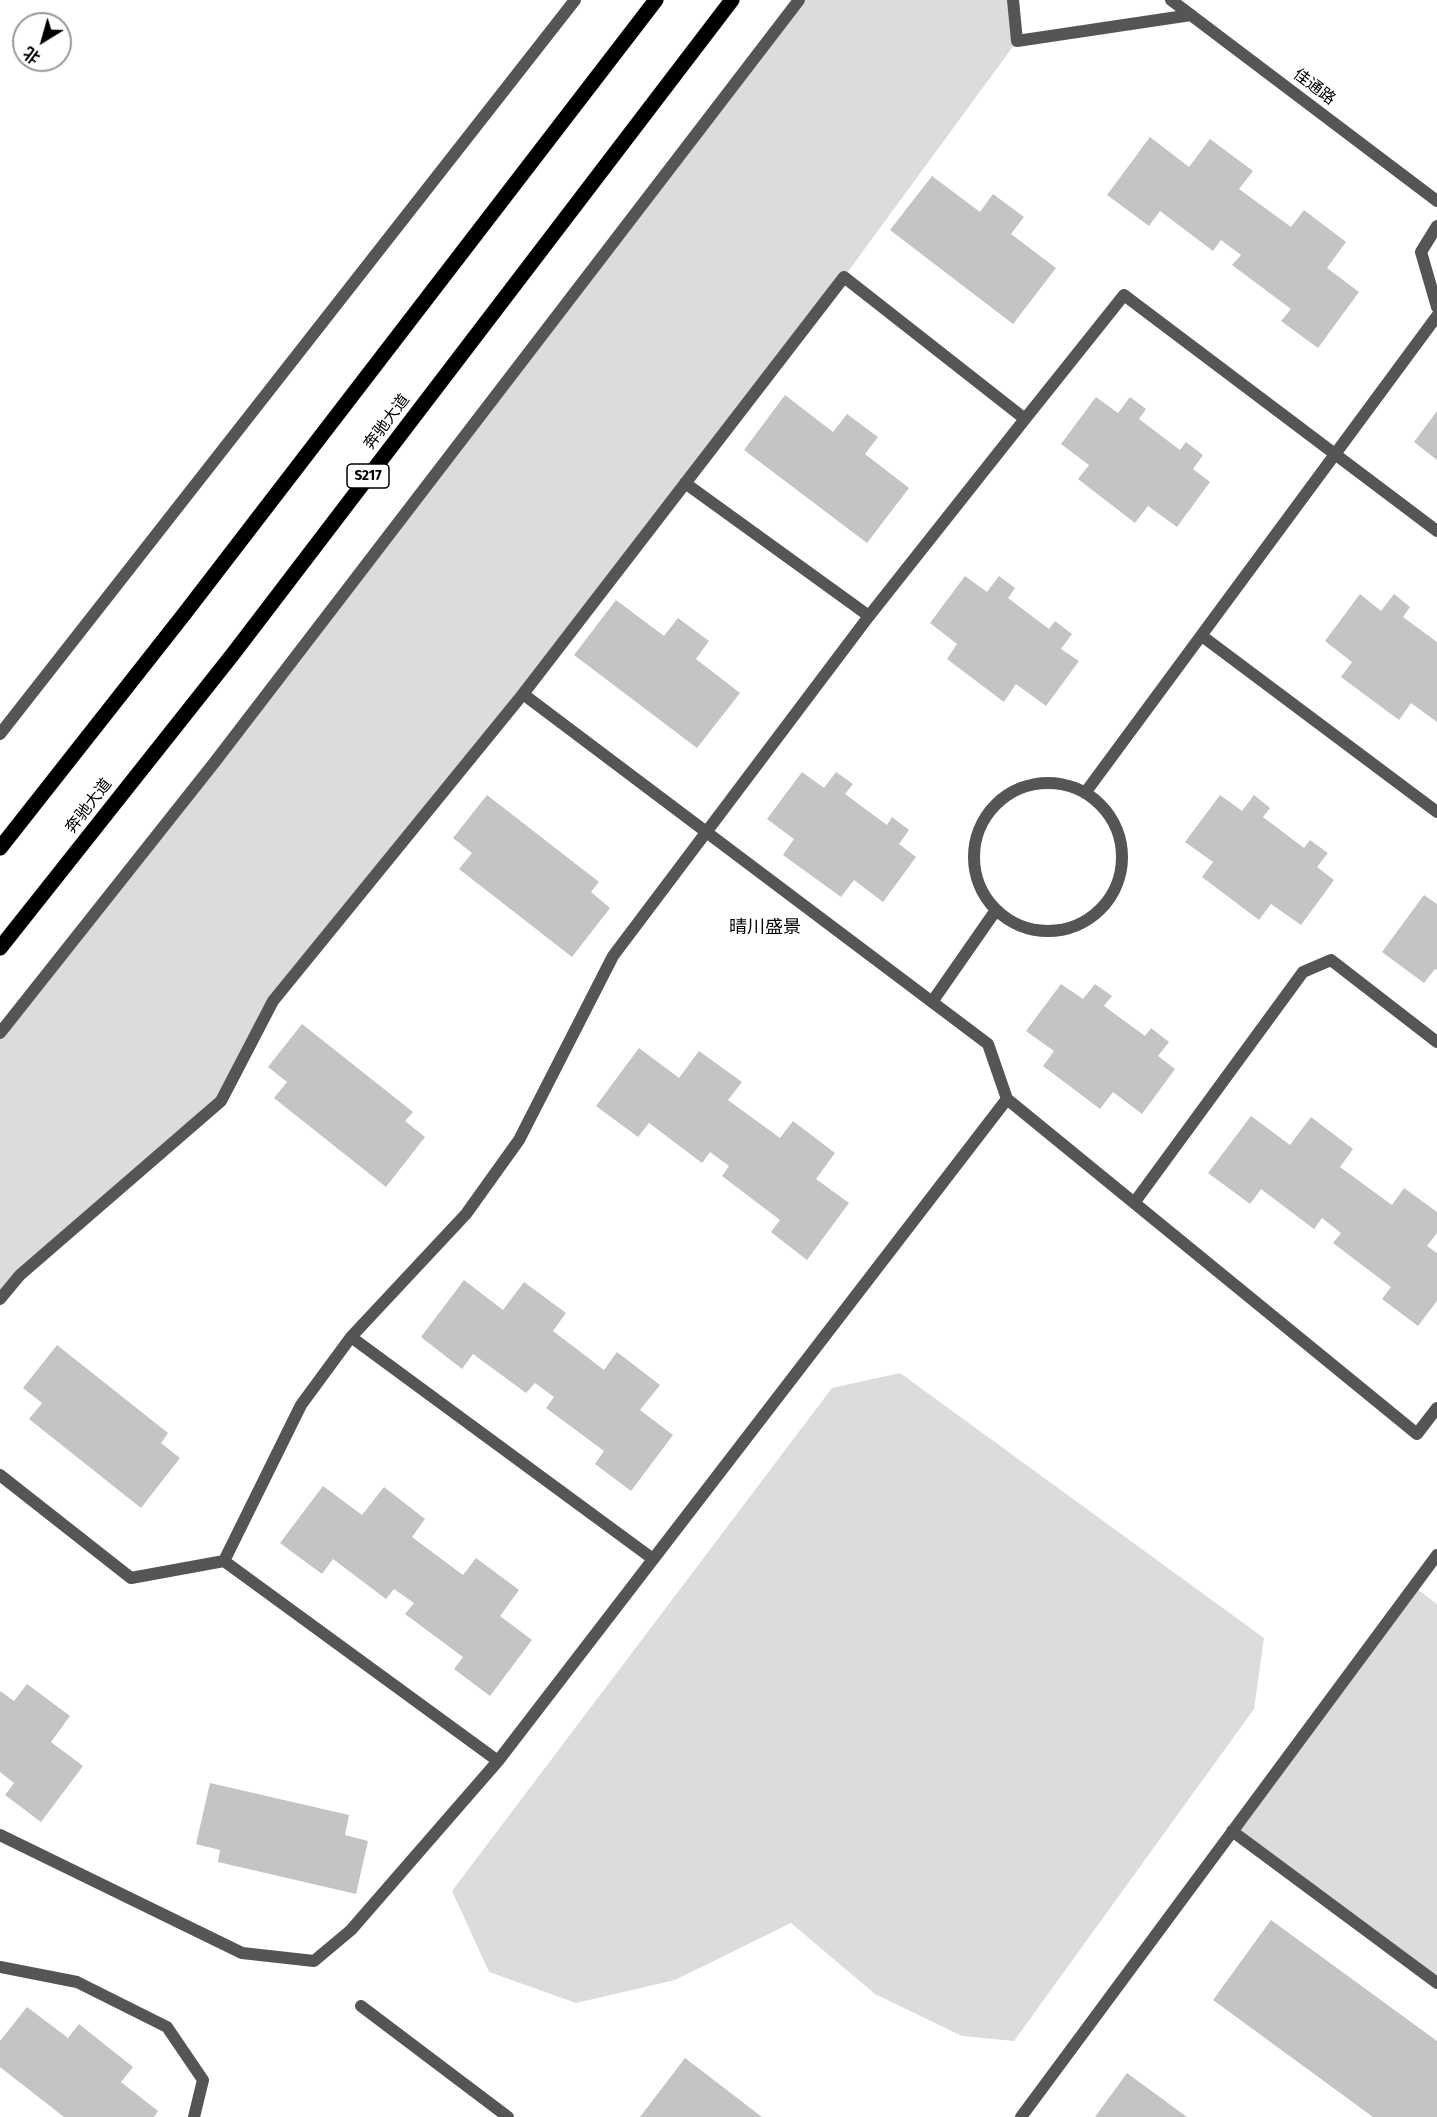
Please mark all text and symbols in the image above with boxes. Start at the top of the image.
north arrow [12,12,72,72]
text: 北 [20,43,44,68]
street label: 佳通路 [1289,65,1339,109]
street label: 奔驰大道 [360,391,414,453]
road number: S217 [347,464,389,488]
street label: 奔驰大道 [62,775,116,837]
district label: 晴川盛景 [729,917,801,939]

